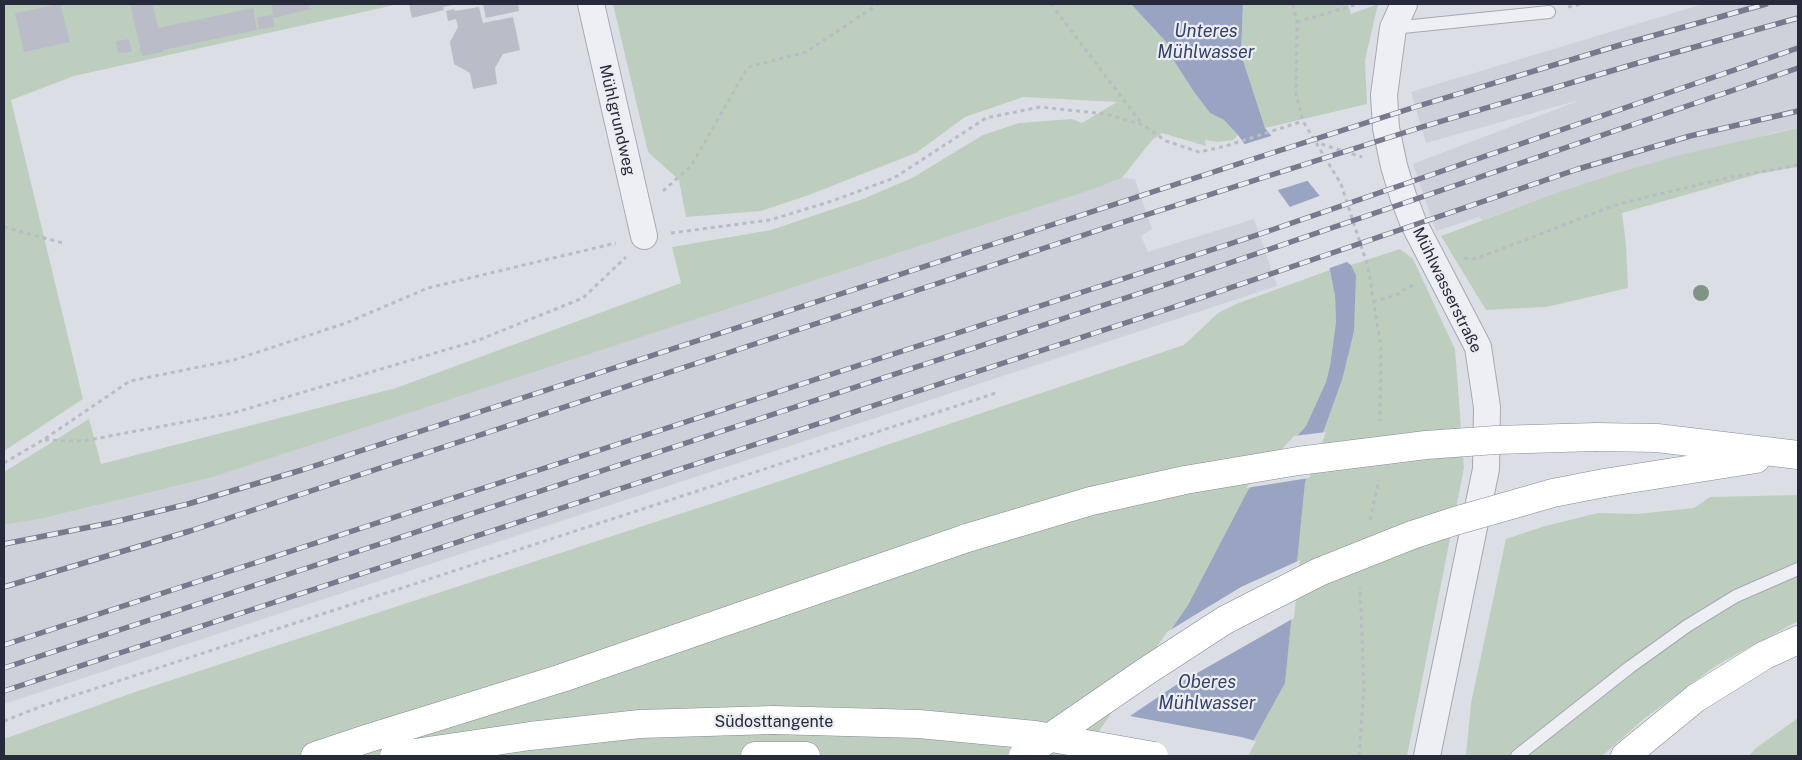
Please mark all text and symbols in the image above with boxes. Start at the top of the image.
water label: Unteres Mühlwasser [1157,20,1255,62]
street label: Mühlgrundweg [595,63,639,177]
street label: Mühlwasserstraße [1408,224,1486,356]
water label: Oberes Mühlwasser [1158,671,1256,714]
street label: Südosttangente [715,712,833,732]

